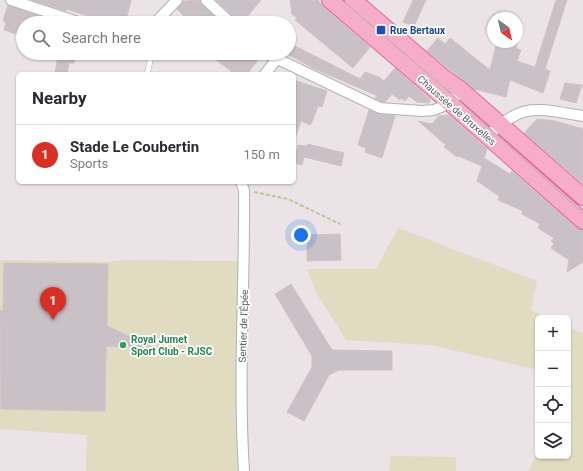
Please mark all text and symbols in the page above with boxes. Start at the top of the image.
north arrow [487,12,523,48]
search box [16,16,296,60]
marker: Rue Bertaux [375,24,387,36]
place label: Rue Bertaux [390,25,446,36]
icon: search [30,27,52,49]
text: Search here [62,29,141,47]
street label: Chaussée de Bruxelles [415,73,498,147]
text: Nearby [32,88,87,108]
text: Stade Le Coubertin [70,138,199,156]
text: 1 [41,147,49,162]
text: 150 m [243,147,280,162]
text: Sports [70,156,108,171]
your location [291,225,311,245]
pin: 1 [40,287,66,320]
street label: Sentier de l'Épée [236,289,250,363]
map controls [535,315,571,459]
button: + [535,315,571,351]
place label: Royal Jumet Sport Club - RJSC [131,334,213,357]
marker: Royal Jumet Sport Club - RJSC [118,340,128,350]
button: − [535,351,571,387]
button: locate [535,387,571,423]
button: layers [535,423,571,459]

